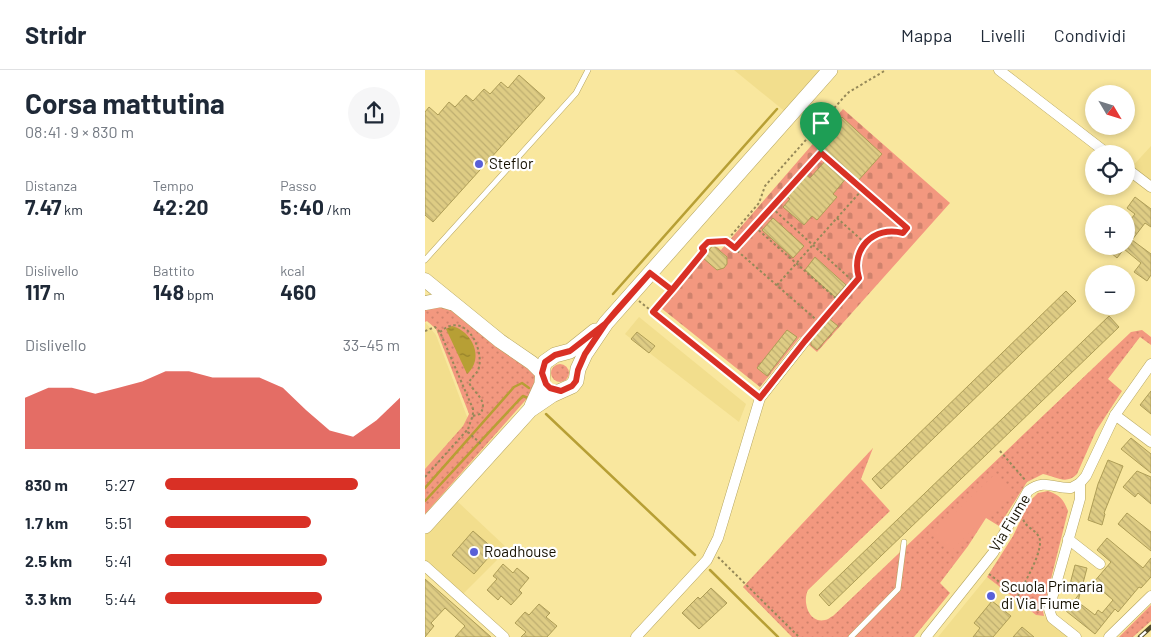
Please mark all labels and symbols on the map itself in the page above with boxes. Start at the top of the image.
north arrow [1085,85,1135,135]
pin [800,102,842,153]
place label: Steflor [489,154,534,172]
marker: Steflor [473,158,485,170]
street label: Via Fiume [985,490,1033,555]
place label: Roadhouse [484,542,557,560]
marker: Roadhouse [468,546,480,558]
place label: Scuola Primaria di Via Fiume [1001,577,1103,612]
marker: Scuola Primaria di Via Fiume [985,590,997,602]

